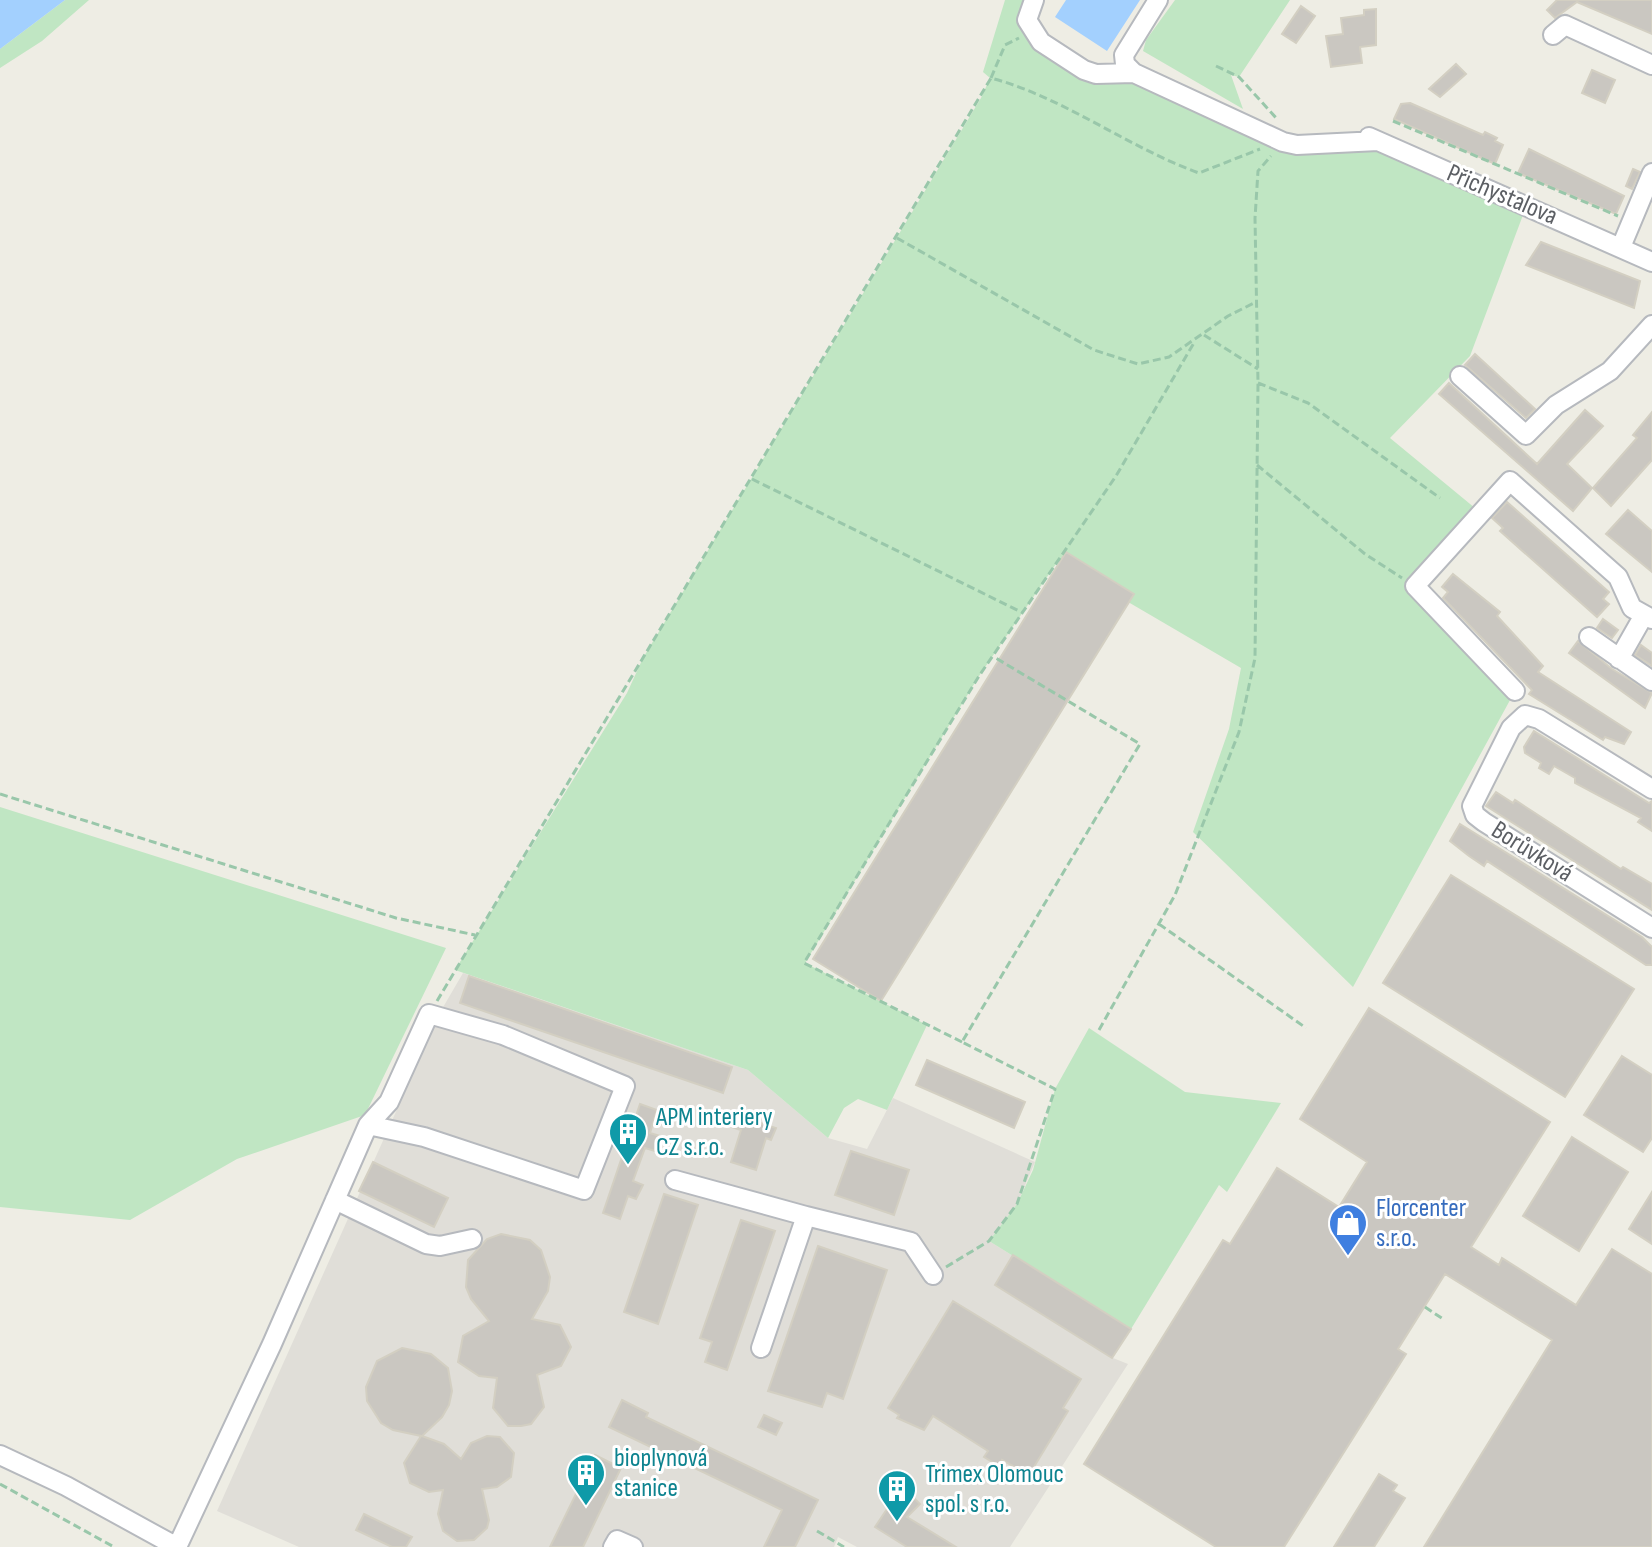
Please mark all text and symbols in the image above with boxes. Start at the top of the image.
street label: Přichystalova [1442,158,1562,232]
street label: Borůvková [1485,815,1579,889]
place label: APM interiery CZ s.r.o. [655,1102,772,1163]
building icon: APM interiery CZ s.r.o. [607,1111,649,1166]
place label: Florcenter s.r.o. [1376,1193,1467,1254]
shop icon: Florcenter s.r.o. [1327,1202,1369,1257]
place label: bioplynová stanice [614,1443,707,1504]
building icon: bioplynová stanice [565,1452,607,1507]
place label: Trimex Olomouc spol. s r.o. [925,1459,1064,1520]
building icon: Trimex Olomouc spol. s r.o. [876,1468,918,1523]

